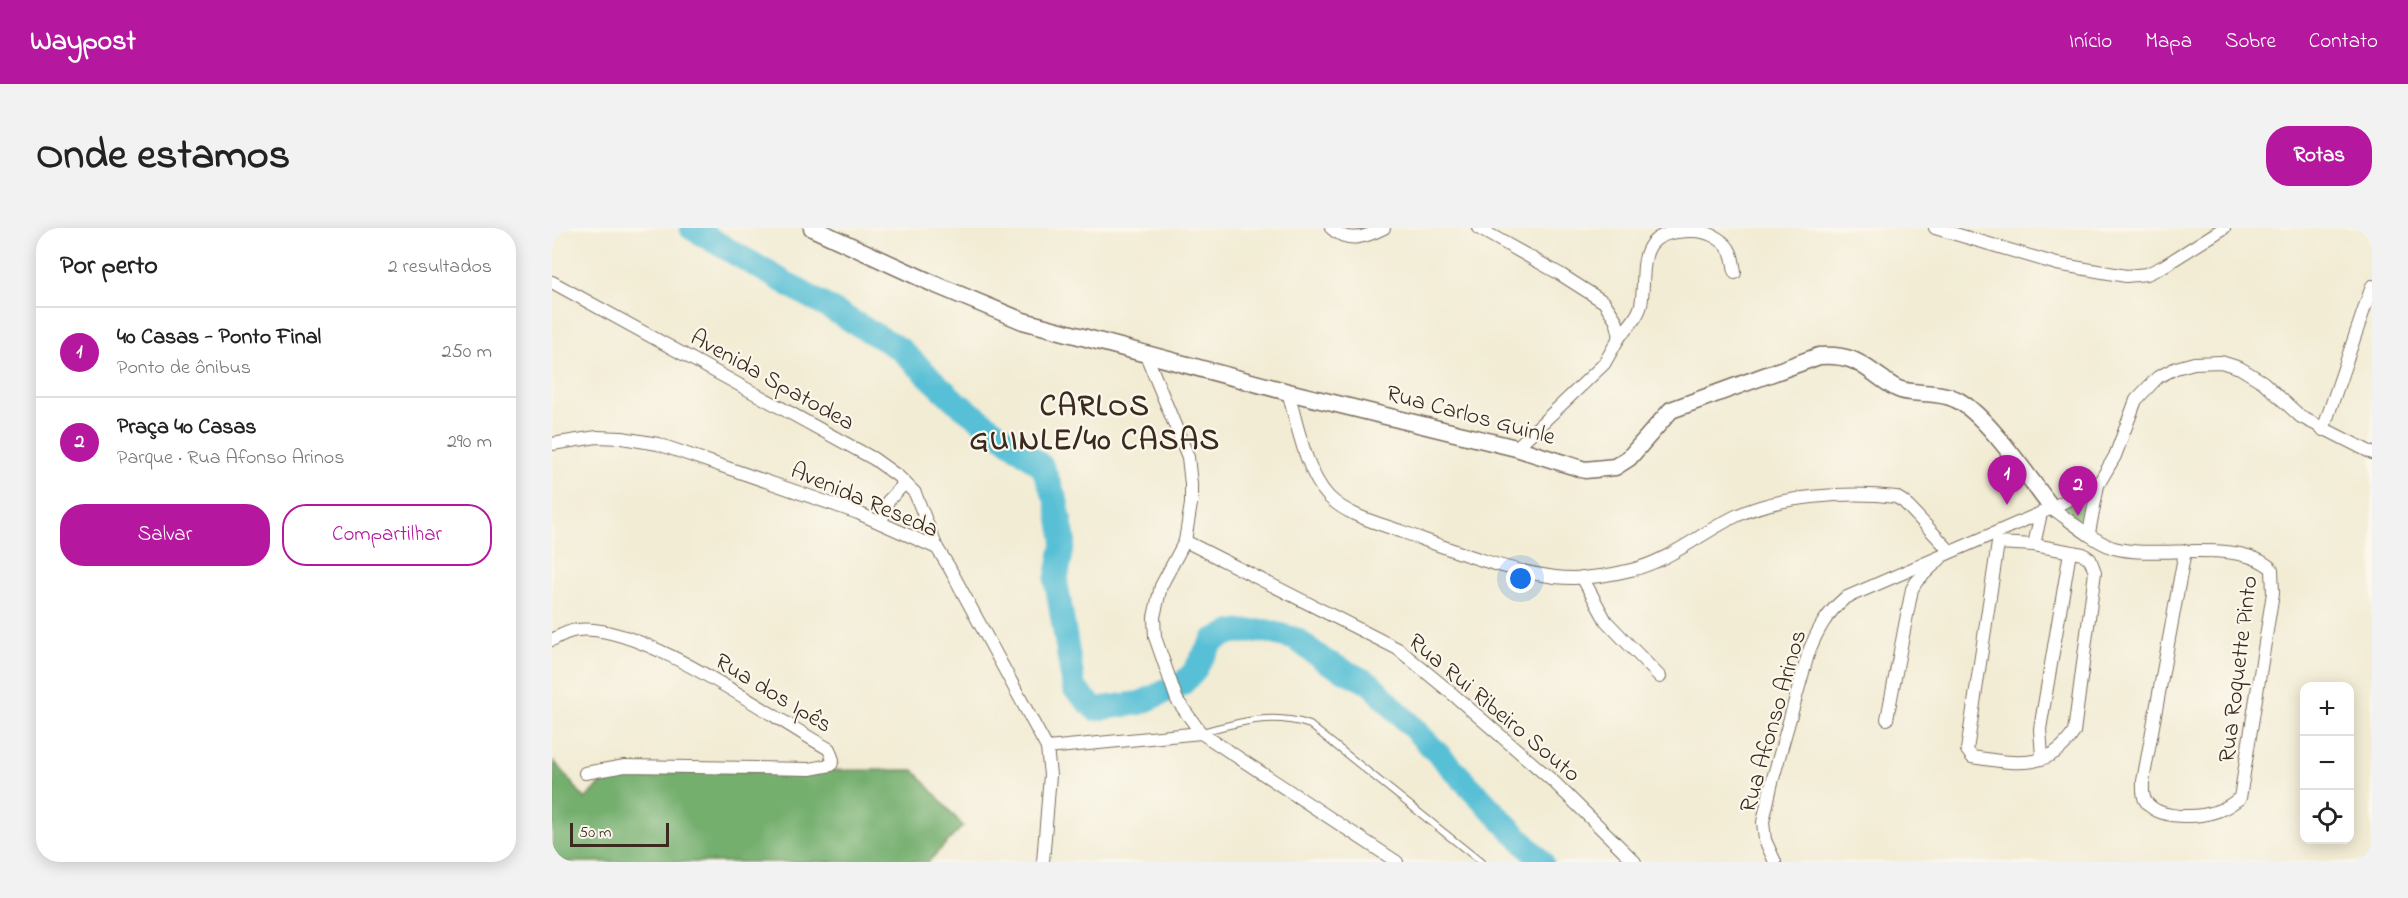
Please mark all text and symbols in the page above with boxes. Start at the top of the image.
text: Waypost [30,22,136,63]
text: Início [2069,27,2112,57]
text: Mapa [2145,27,2192,57]
text: Sobre [2225,27,2276,57]
text: Contato [2309,27,2378,57]
text: Onde estamos [36,126,290,187]
button: Rotas [2266,126,2372,186]
text: Por perto [60,248,158,286]
text: 2 resultados [388,253,492,282]
street label: Avenida Spatodea [683,321,860,441]
text: 40 Casas - Ponto Final [117,322,321,354]
text: 1 [76,338,83,367]
text: 250 m [441,338,492,367]
text: Ponto de ônibus [117,354,251,383]
street label: Rua Carlos Guinle [1382,377,1559,456]
district label: CARLOS GUINLE/40 CASAS [970,386,1220,464]
text: Praça 40 Casas [117,412,257,444]
text: 2 [75,428,84,457]
text: 290 m [447,428,492,457]
text: Parque · Rua Afonso Arinos [117,444,344,473]
street label: Avenida Reseda [785,454,943,548]
pin: 1 [1988,456,2026,505]
pin: 2 [2058,466,2098,516]
button: Salvar [60,504,270,566]
button: Compartilhar [282,504,492,566]
your location [1506,564,1535,593]
street label: Rua Roquette Pinto [2211,574,2268,765]
street label: Rua Rui Ribeiro Souto [1399,626,1588,792]
street label: Rua Afonso Arinos [1732,626,1817,817]
street label: Rua dos Ipês [707,645,838,743]
map controls [2300,682,2354,844]
button: + [2300,682,2354,736]
button: − [2300,736,2354,790]
button: locate [2300,790,2354,844]
scale bar [570,820,669,848]
text: 50 m [579,821,611,845]

